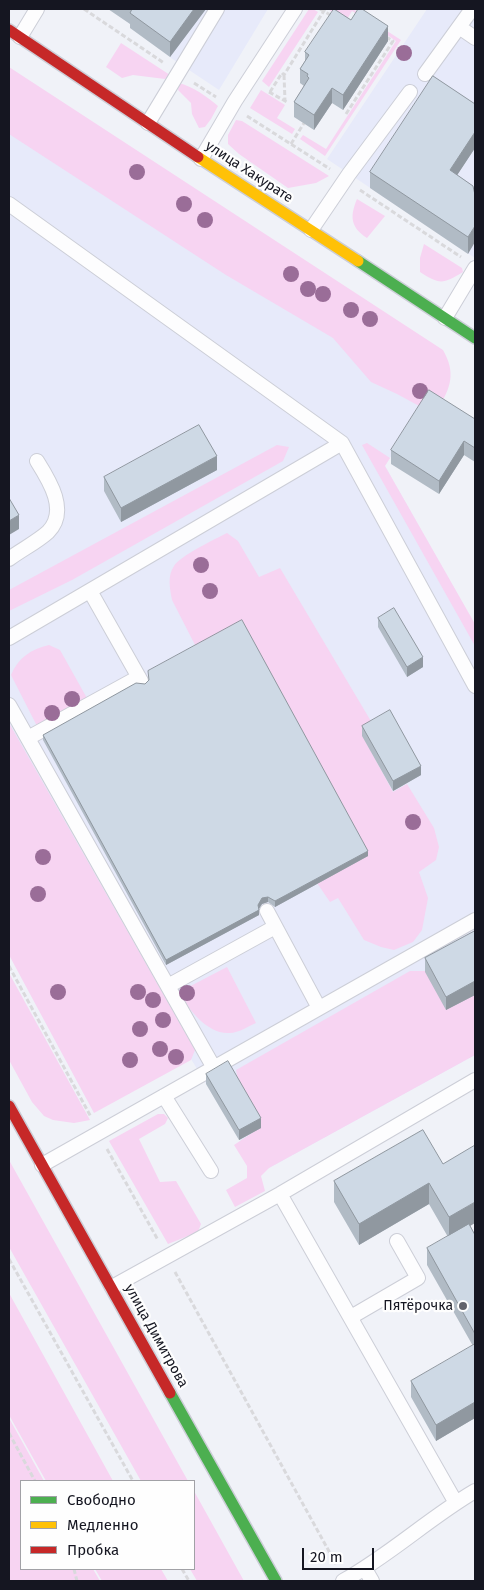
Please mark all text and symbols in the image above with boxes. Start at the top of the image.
street label: улица Хакурате [202,137,296,207]
street label: улица Димитрова [121,1281,191,1391]
place label: Пятёрочка [383,1298,453,1314]
marker: Пятёрочка [457,1300,469,1312]
legend [20,1480,195,1570]
text: Свободно [67,1491,136,1509]
text: Медленно [67,1516,139,1534]
scale bar [304,1538,376,1570]
text: Пробка [67,1541,119,1559]
text: 20 m [310,1548,343,1566]

